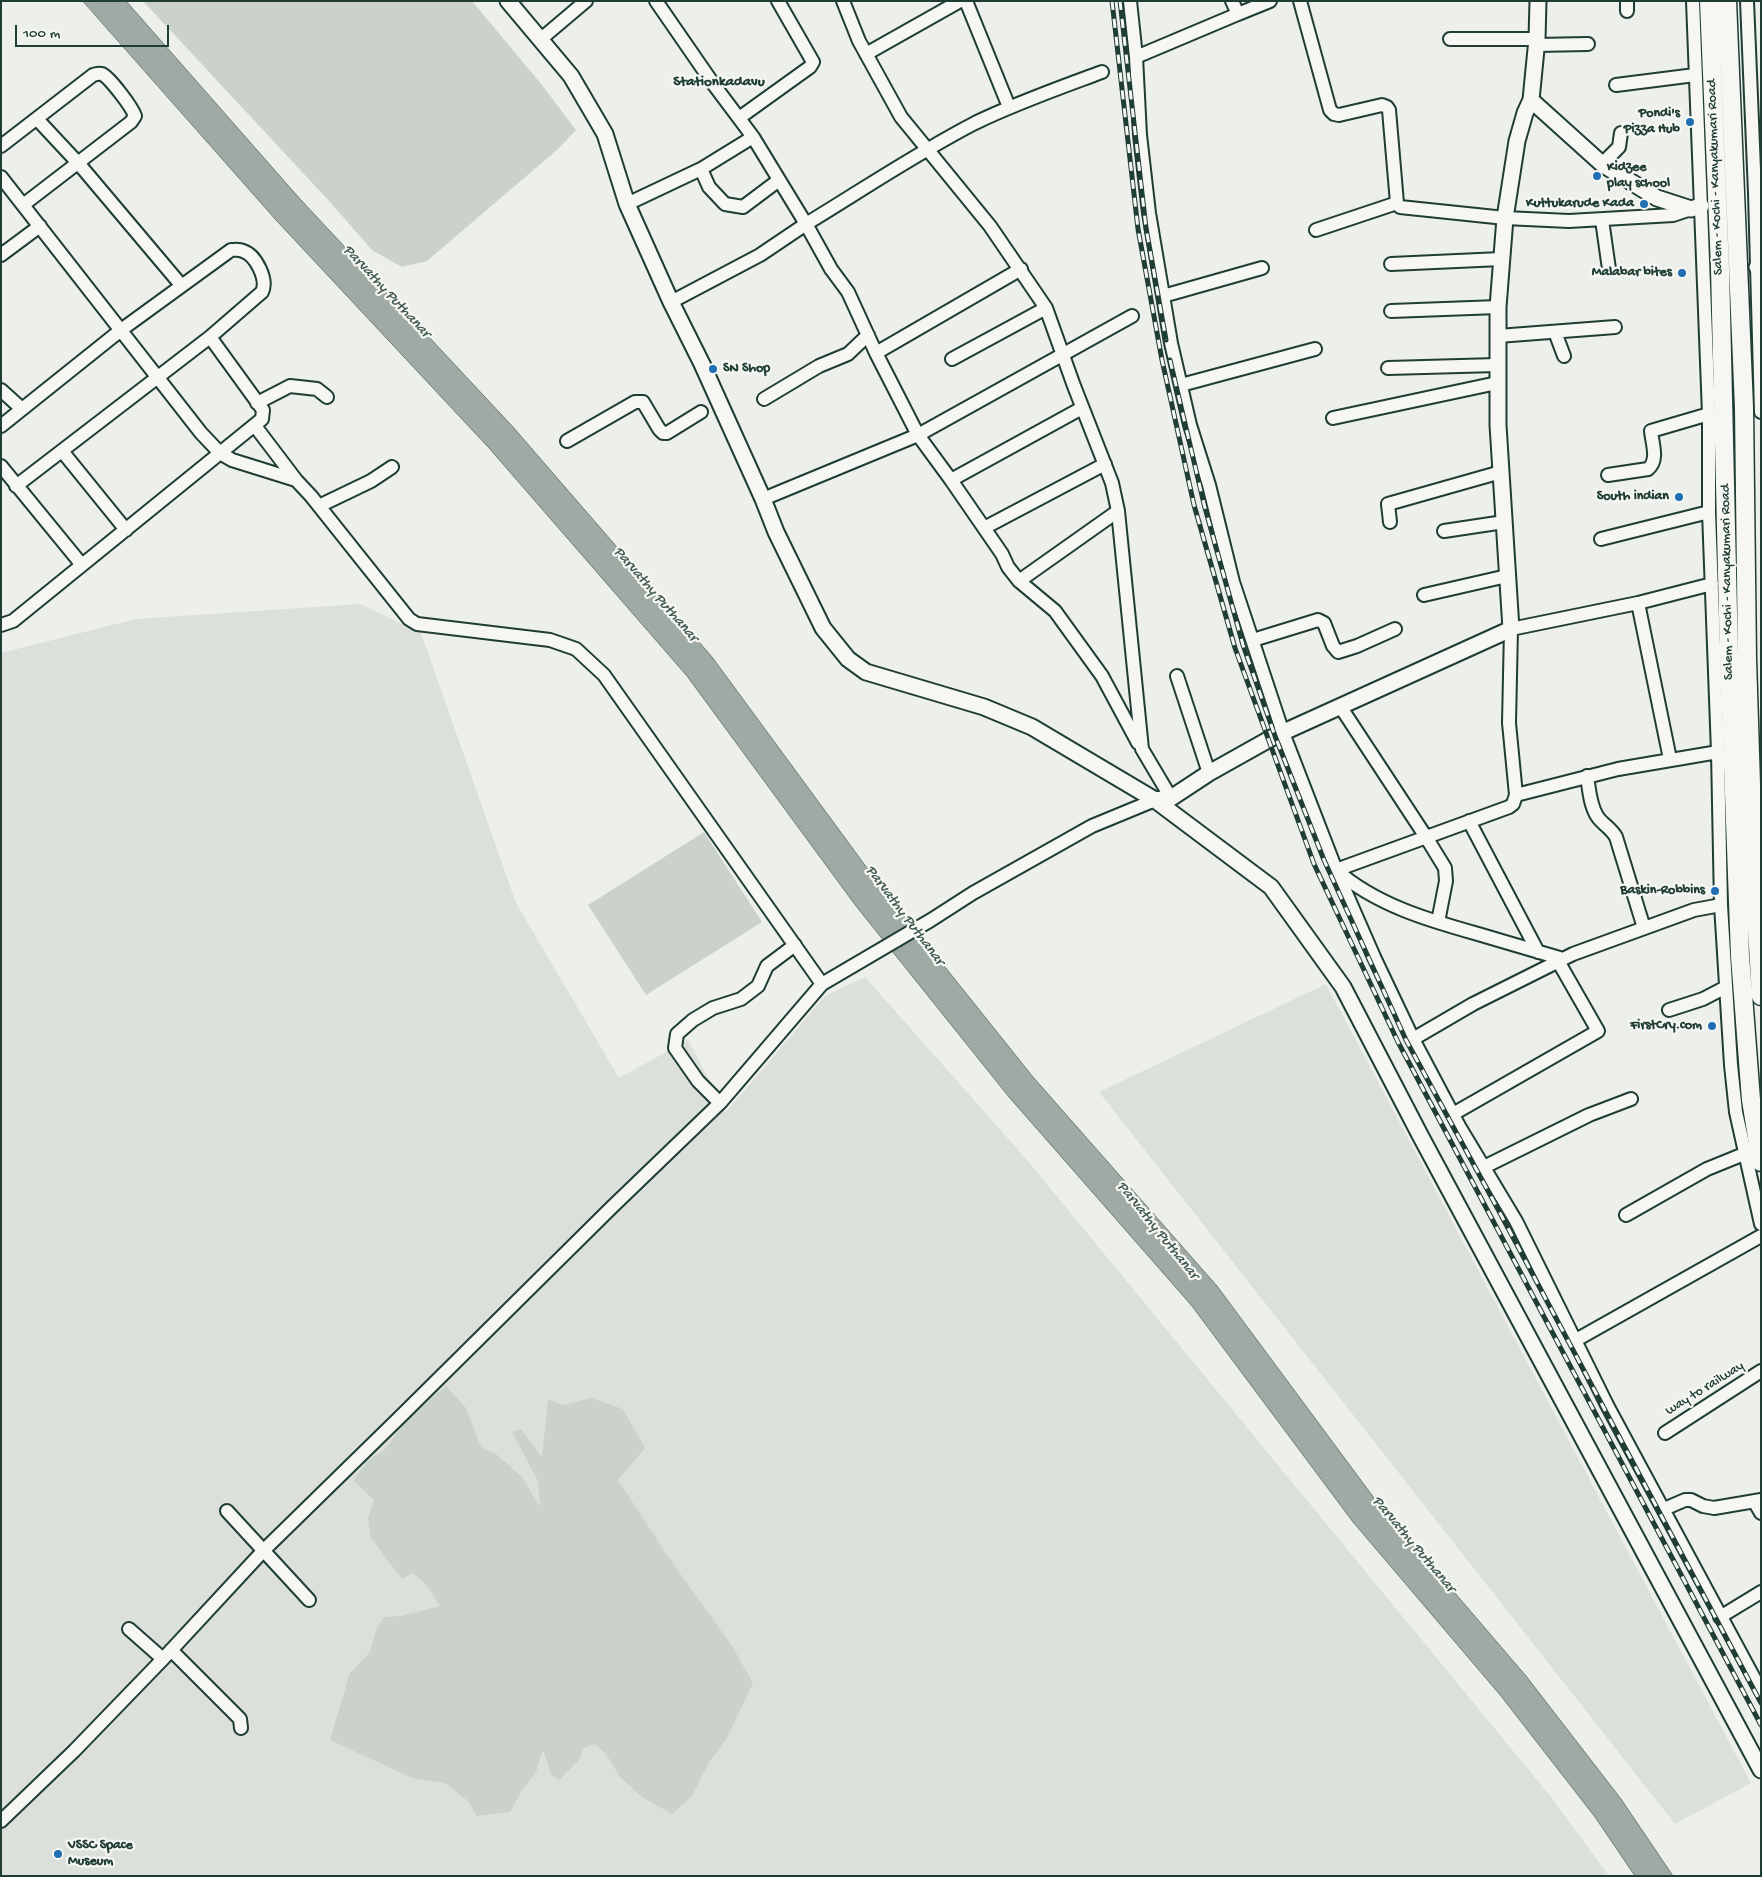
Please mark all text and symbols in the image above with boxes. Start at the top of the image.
scale bar [18,15,171,47]
text: 100 m [23,25,60,43]
district label: Stationkadavu [673,74,765,92]
street label: Salem - Kochi - Kanyakumari Road [1704,79,1728,275]
place label: Pondi's Pizza Hub [1624,106,1680,138]
marker: Pondi's Pizza Hub [1684,116,1696,128]
place label: Kidzee play school [1607,160,1670,192]
marker: Kidzee play school [1591,170,1603,182]
place label: Kuttukarude Kada [1526,196,1634,212]
marker: Kuttukarude Kada [1638,198,1650,210]
water label: Parvathy Puthanar [338,242,434,342]
place label: Malabar bites [1592,265,1672,281]
marker: Malabar bites [1676,267,1688,279]
place label: SN Shop [723,361,770,377]
marker: SN Shop [707,363,719,375]
street label: Salem - Kochi - Kanyakumari Road [1718,484,1738,680]
place label: South indian [1597,489,1669,505]
marker: South indian [1673,491,1685,503]
water label: Parvathy Puthanar [609,544,701,646]
water label: Parvathy Puthanar [861,862,947,970]
place label: Baskin-Robbins [1620,883,1705,899]
marker: Baskin-Robbins [1709,885,1721,897]
place label: FirstCry.com [1630,1018,1702,1034]
marker: FirstCry.com [1706,1020,1718,1032]
water label: Parvathy Puthanar [1112,1178,1202,1284]
street label: way to railway [1663,1358,1747,1420]
water label: Parvathy Puthanar [1367,1493,1459,1597]
place label: VSSC Space Museum [68,1838,133,1870]
marker: VSSC Space Museum [52,1848,64,1860]

